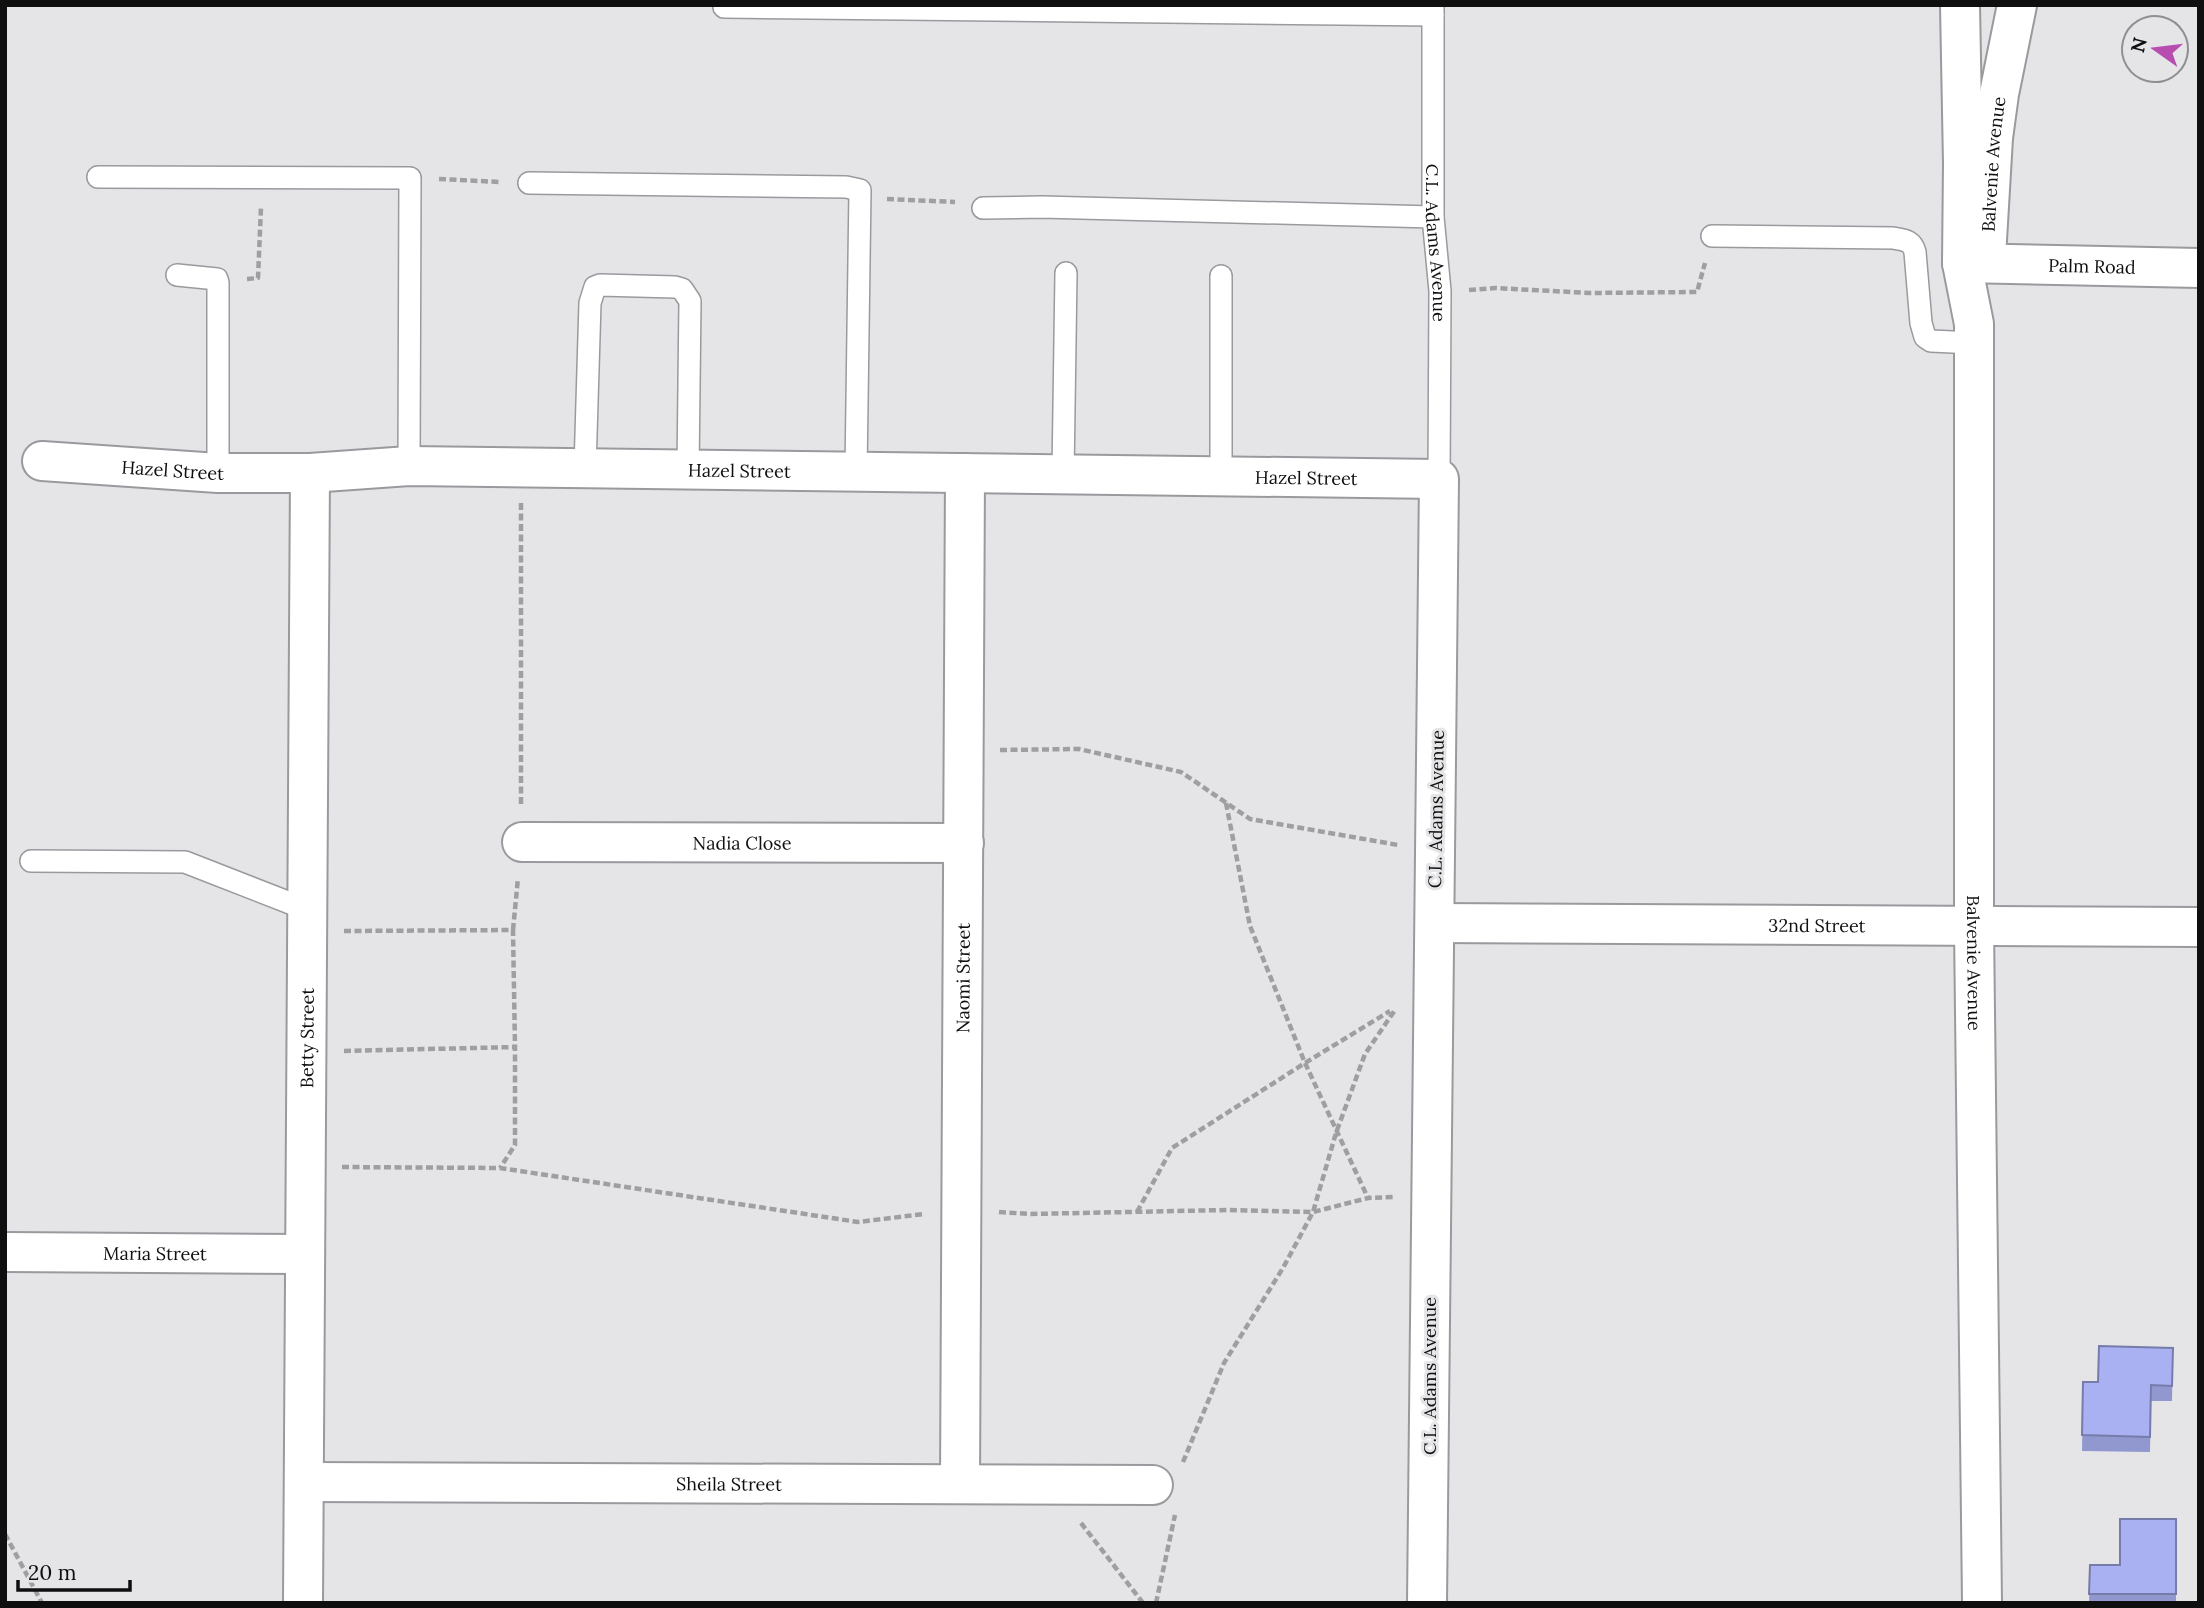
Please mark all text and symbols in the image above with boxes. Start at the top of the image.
north arrow [2120,14,2190,84]
text: N [2125,35,2152,55]
street label: Balvenie Avenue [1976,95,2010,233]
street label: C.L. Adams Avenue [1421,164,1452,322]
street label: Palm Road [2048,253,2136,278]
street label: Hazel Street [121,455,224,485]
street label: Hazel Street [688,458,791,482]
street label: Hazel Street [1255,465,1358,489]
street label: C.L. Adams Avenue [1423,729,1449,888]
street label: Nadia Close [693,831,792,854]
street label: Balvenie Avenue [1963,895,1987,1031]
street label: 32nd Street [1768,913,1866,937]
street label: Naomi Street [951,923,974,1033]
street label: Betty Street [295,988,318,1088]
street label: Maria Street [103,1241,207,1265]
street label: C.L. Adams Avenue [1418,1297,1441,1455]
street label: Sheila Street [676,1472,782,1495]
scale bar [18,1548,130,1592]
text: 20 m [28,1559,77,1586]

